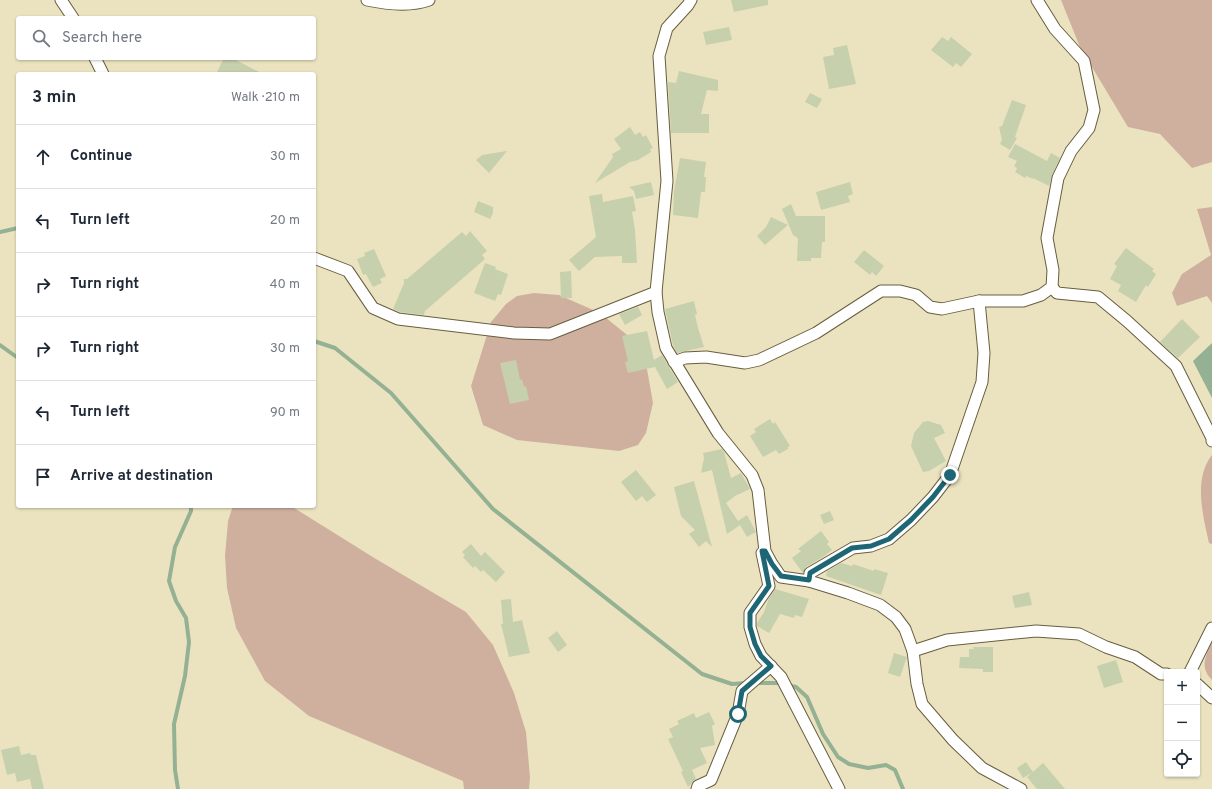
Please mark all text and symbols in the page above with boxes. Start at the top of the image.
search box [16,16,316,60]
icon: search [30,27,52,49]
text: Search here [62,29,142,48]
text: 3 min [32,87,76,109]
text: Walk · 210 m [231,90,300,106]
icon: ahead [32,146,54,168]
text: Continue [70,147,132,166]
text: 30 m [270,149,300,165]
icon: left [32,210,54,232]
text: Turn left [70,211,130,230]
text: 20 m [270,213,300,229]
icon: right [32,274,54,296]
text: Turn right [70,275,139,294]
text: 40 m [270,277,300,293]
icon: right [32,338,54,360]
text: Turn right [70,339,139,358]
text: 30 m [270,341,300,357]
icon: left [32,402,54,424]
text: Turn left [70,403,130,422]
text: 90 m [270,405,300,421]
icon: arrive [32,466,54,488]
route end [941,466,959,484]
text: Arrive at destination [70,467,213,486]
map controls [1164,669,1200,777]
button: + [1164,669,1200,705]
route start [729,705,747,723]
button: − [1164,705,1200,741]
button: locate [1164,741,1200,777]

